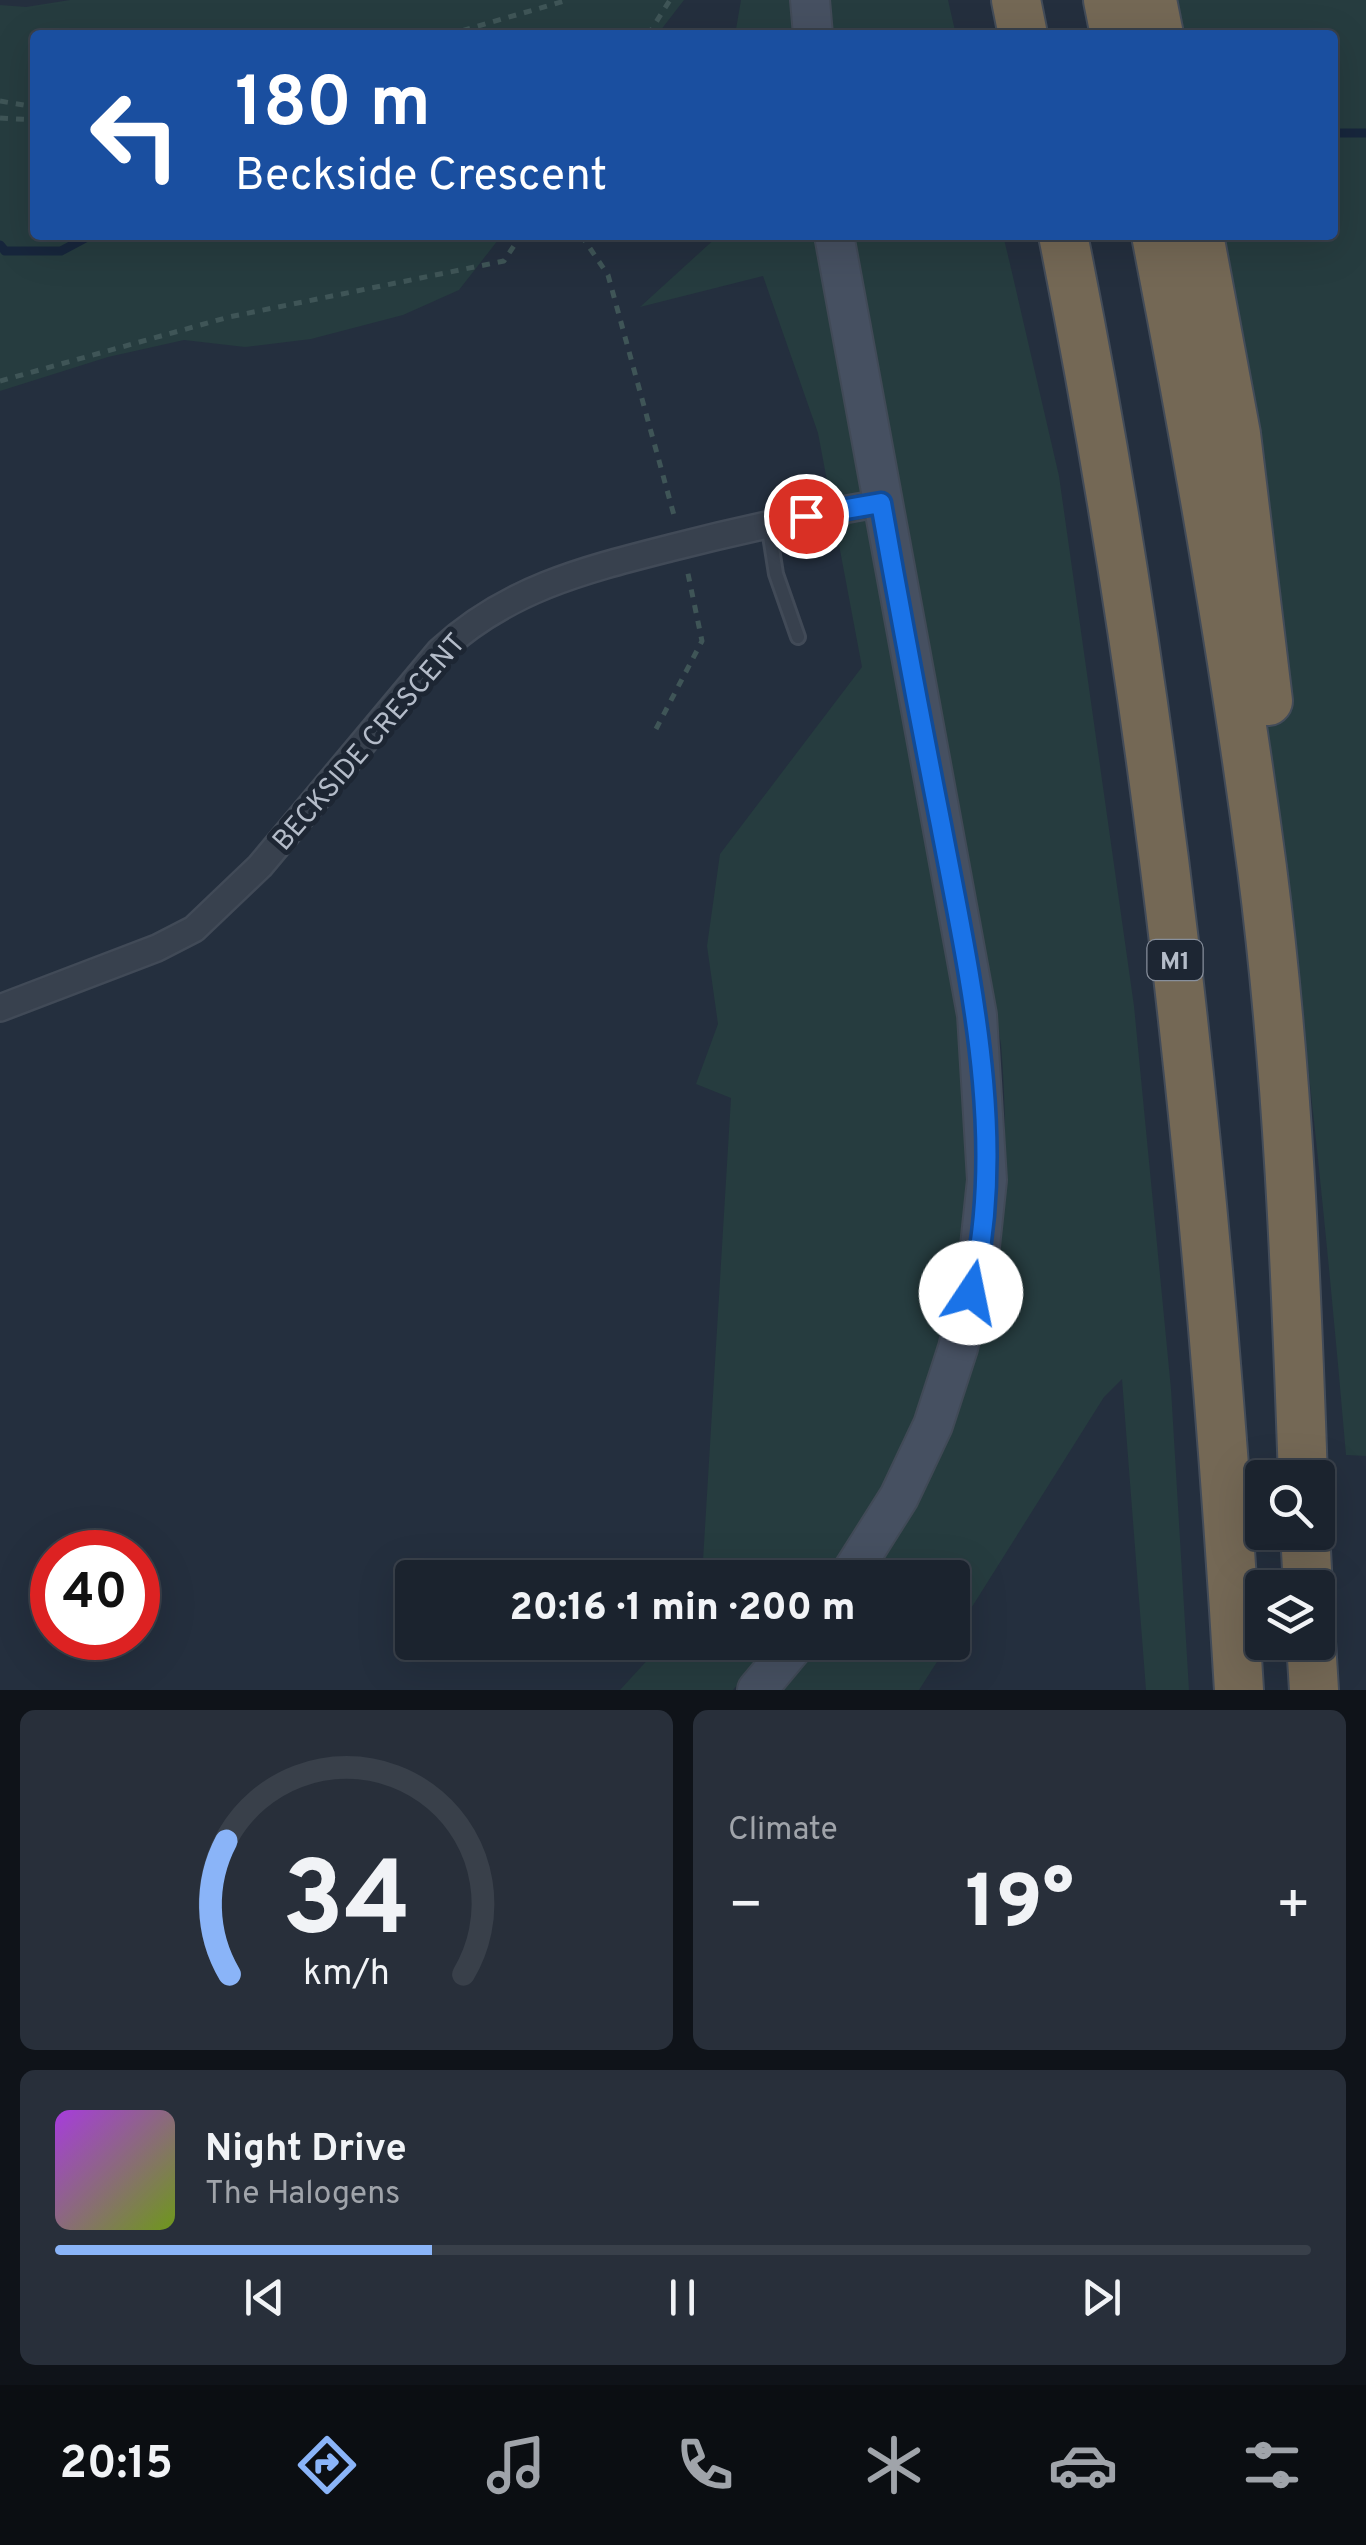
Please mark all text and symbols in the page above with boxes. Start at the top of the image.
text: 180 m [235,62,431,151]
icon: left [70,70,200,200]
text: Beckside Crescent [235,149,607,206]
pin [764,474,849,559]
icon: arrive [779,489,834,544]
street label: BECKSIDE CRESCENT [266,627,475,859]
road number: M1 [1148,940,1202,980]
position arrow [919,1241,1023,1345]
map controls [1245,1460,1335,1660]
button: search [1245,1460,1335,1550]
speed limit sign: 40 [30,1530,160,1660]
button: layers [1245,1570,1335,1660]
text: 20:16 · 1 min · 200 m [510,1585,855,1634]
text: Climate [728,1811,838,1851]
text: 34 [282,1840,411,1972]
text: 19° [965,1859,1074,1954]
text: − [728,1873,763,1943]
text: + [1276,1873,1311,1943]
text: km/h [303,1952,390,1998]
text: Night Drive [205,2126,407,2175]
text: The Halogens [205,2175,400,2215]
icon: previous [237,2270,292,2325]
icon: pause [655,2270,710,2325]
icon: next [1074,2270,1129,2325]
icon: directions [292,2430,362,2500]
icon: music [481,2430,551,2500]
icon: phone [670,2430,740,2500]
icon: climate [859,2430,929,2500]
icon: car [1048,2430,1118,2500]
icon: filters [1237,2430,1307,2500]
text: 20:15 [59,2437,173,2494]

